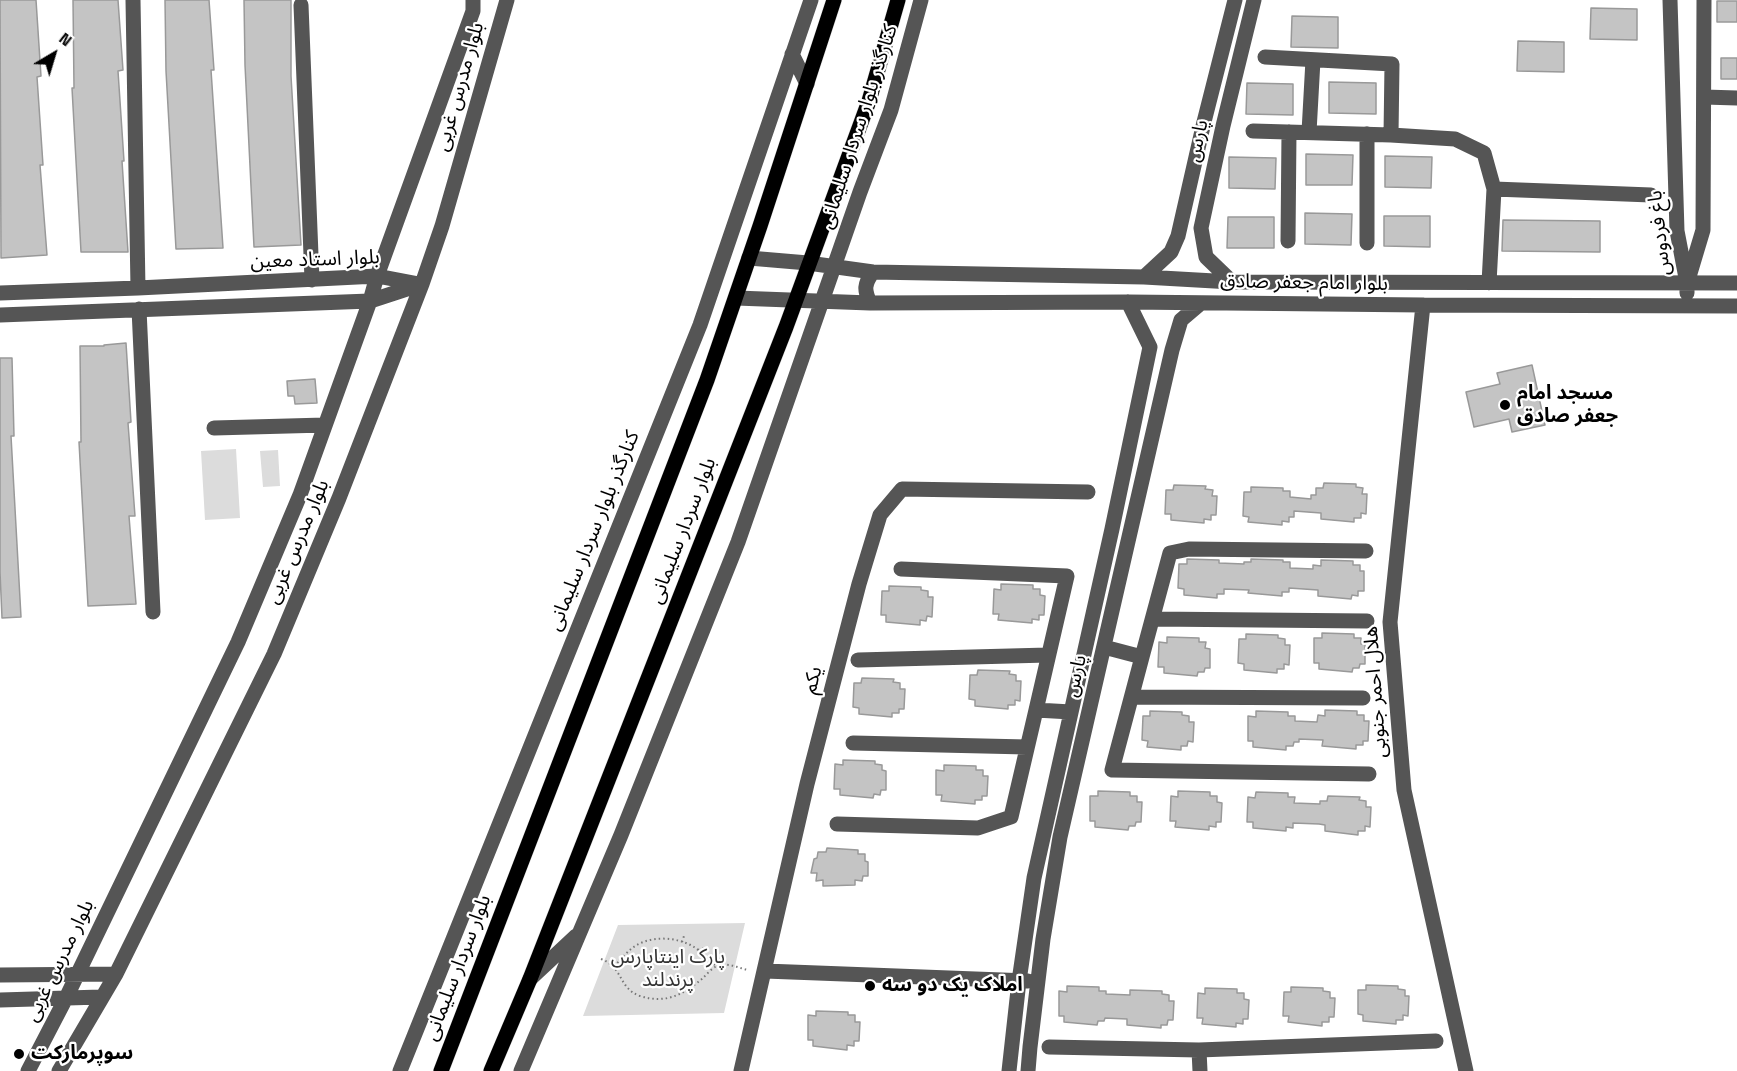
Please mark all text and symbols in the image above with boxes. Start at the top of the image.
street label: بلوار مدرس غربی [430,20,490,154]
street label: کنارگذر بلوار سردار سلیمانی [815,22,903,232]
north arrow [24,24,84,84]
text: N [55,28,76,51]
street label: پارس [1182,118,1214,164]
street label: باغ فردوس [1644,189,1676,277]
street label: بلوار استاد معین [250,246,380,274]
street label: بلوار امام جعفر صادق [1220,270,1388,296]
place label: مسجد امام جعفر صادق [1517,382,1618,429]
marker: مسجد امام جعفر صادق [1498,398,1512,412]
street label: کنارگذر بلوار سردار سلیمانی [543,428,645,634]
street label: بلوار سردار سلیمانی [644,455,722,607]
street label: بلوار مدرس غربی [261,476,335,608]
street label: هلال احمر جنوبی [1359,625,1393,759]
street label: پارس [1060,652,1092,700]
street label: یکم [798,664,828,696]
street label: بلوار سردار سلیمانی [419,892,497,1044]
street label: بلوار مدرس غربی [20,896,100,1026]
park label: پارک اینتاپارس پرندلند [611,946,725,993]
place label: املاک یک دو سه [882,974,1023,998]
marker: املاک یک دو سه [863,979,877,993]
place label: سوپرمارکت [31,1042,133,1066]
marker: سوپرمارکت [12,1047,26,1061]

